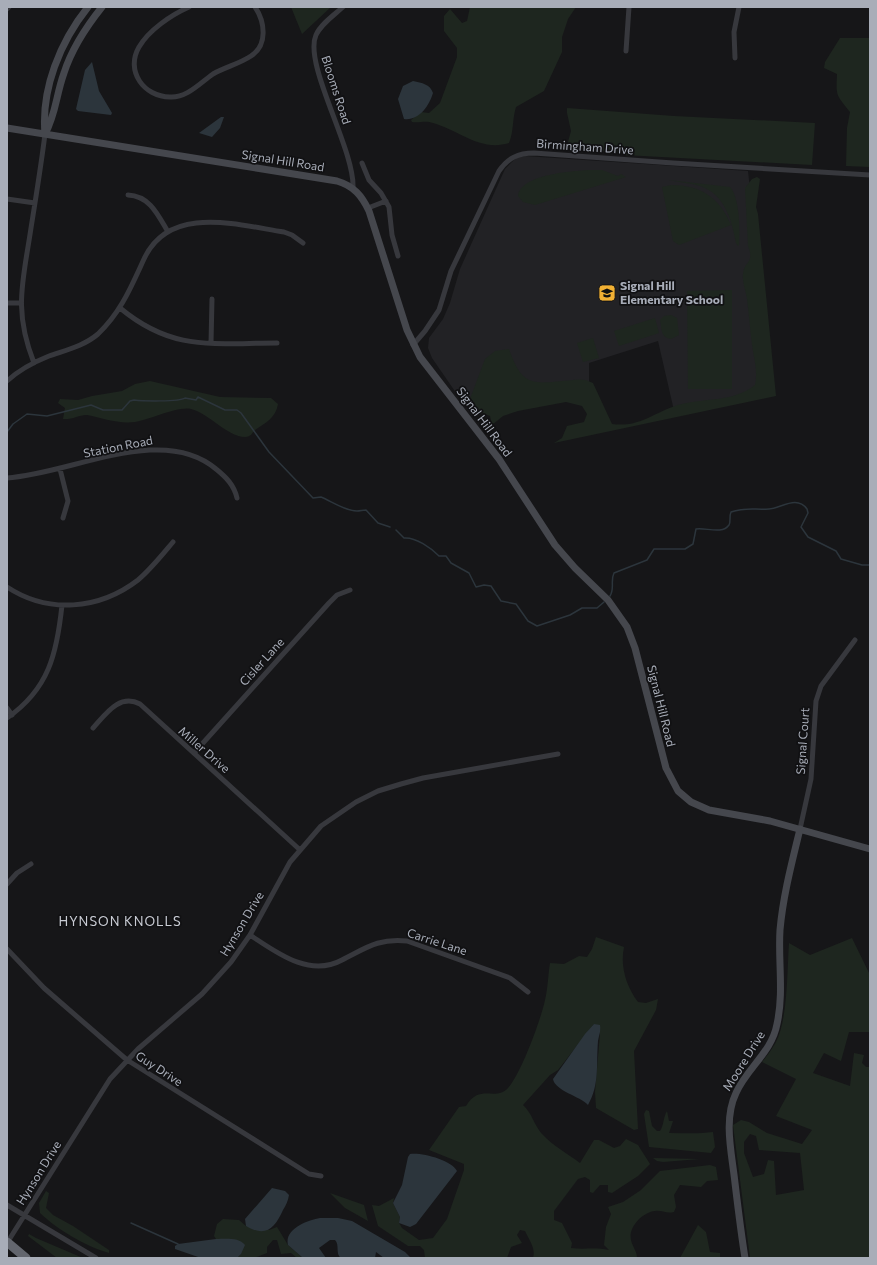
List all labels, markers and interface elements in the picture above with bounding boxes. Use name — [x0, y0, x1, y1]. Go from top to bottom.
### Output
street label: Blooms Road — [319, 54, 355, 126]
street label: Birmingham Drive — [536, 136, 634, 156]
street label: Signal Hill Road — [241, 147, 326, 173]
place label: Signal Hill Elementary School — [620, 278, 723, 306]
school or university icon: Signal Hill Elementary School — [597, 283, 617, 303]
street label: Signal Hill Road — [454, 384, 516, 459]
street label: Station Road — [82, 432, 154, 460]
street label: Cisler Lane — [236, 635, 286, 688]
street label: Signal Hill Road — [645, 663, 679, 748]
street label: Signal Court — [793, 707, 811, 775]
street label: Miller Drive — [176, 723, 233, 775]
street label: Hynson Drive — [216, 889, 266, 958]
district label: HYNSON KNOLLS — [58, 913, 182, 929]
street label: Carrie Lane — [406, 925, 469, 957]
street label: Moore Drive — [719, 1028, 767, 1093]
street label: Guy Drive — [134, 1048, 186, 1088]
street label: Hynson Drive — [13, 1138, 63, 1207]

